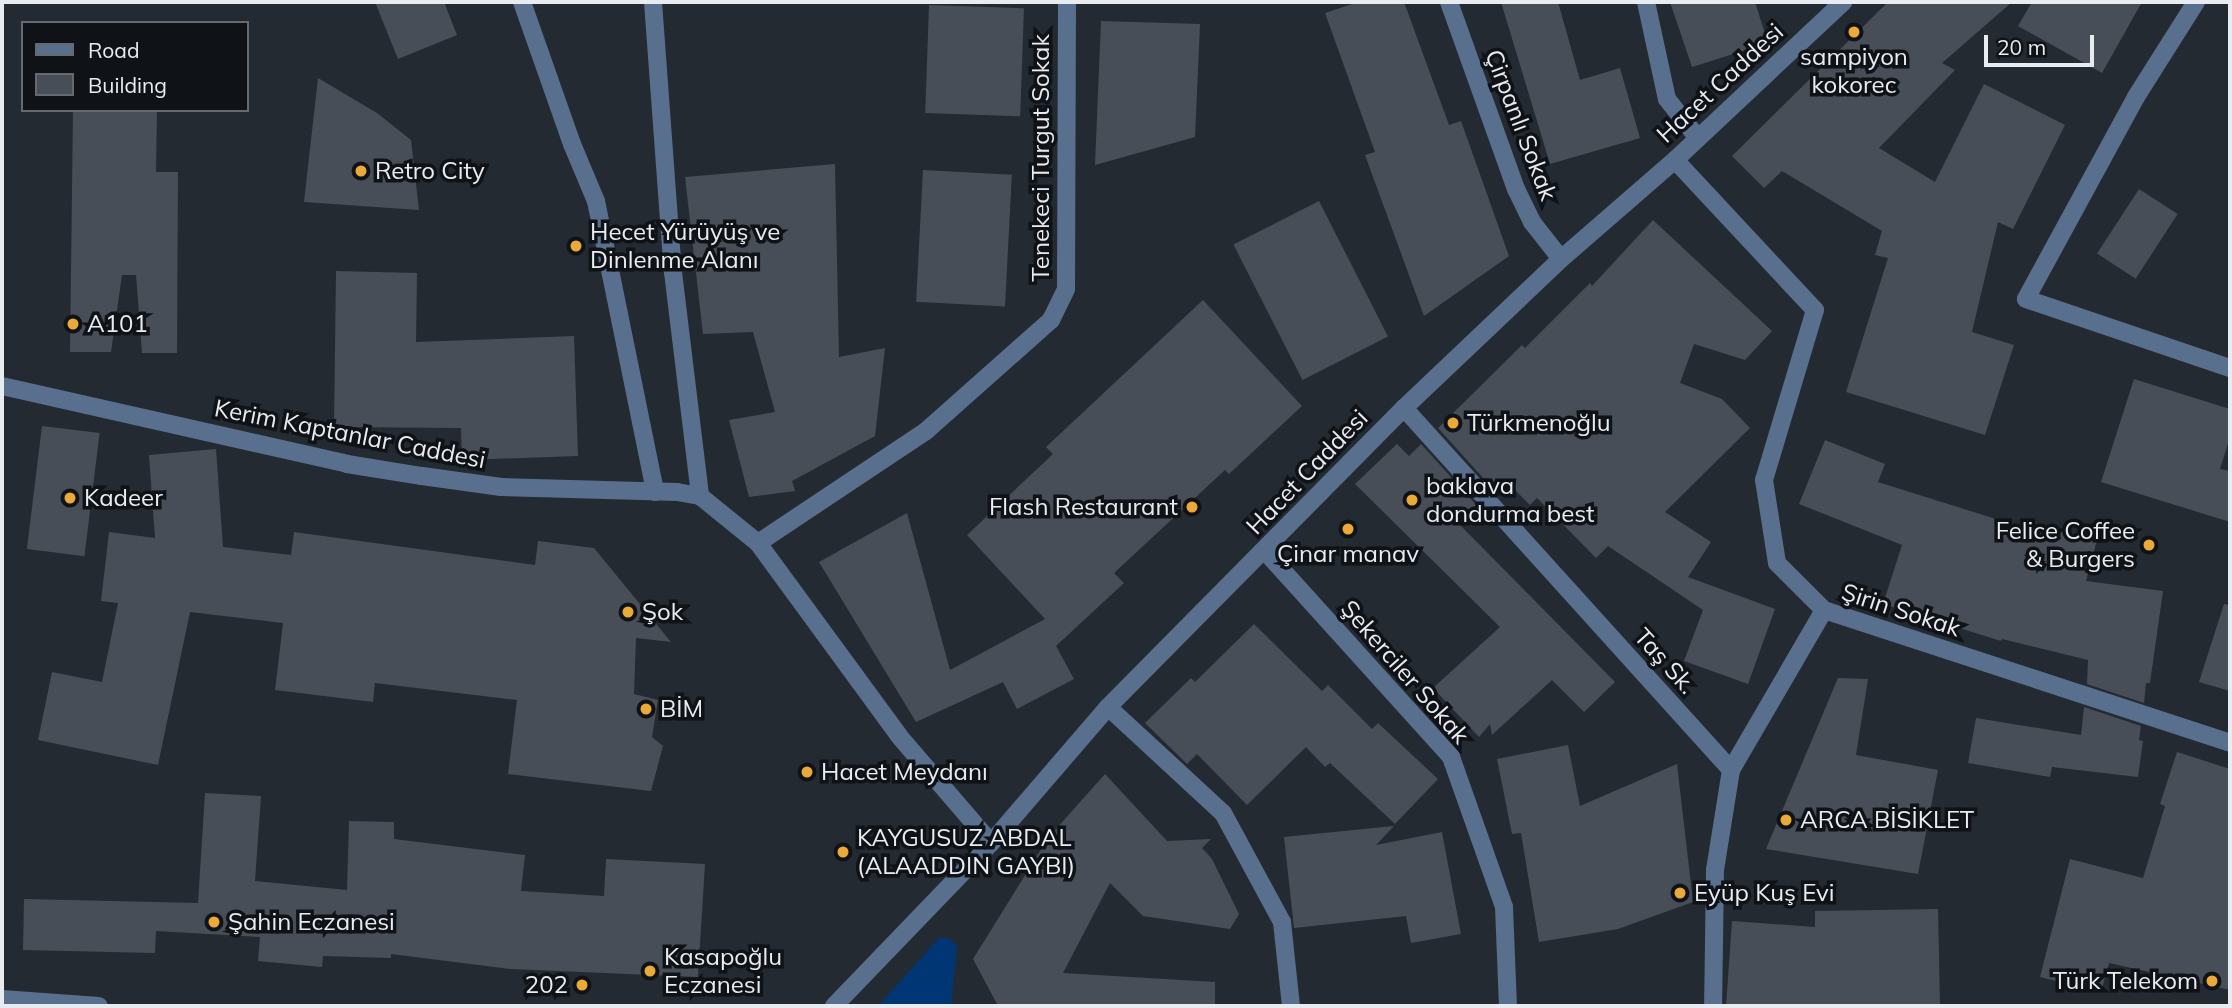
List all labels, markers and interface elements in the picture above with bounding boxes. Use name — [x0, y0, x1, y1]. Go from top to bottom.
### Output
street label: Hacet Caddesi — [1651, 17, 1789, 149]
legend — [21, 21, 248, 112]
scale bar — [1987, 21, 2097, 65]
marker: sampiyon kokorec — [1846, 24, 1862, 40]
street label: Tenekeci Turgut Sokak — [1027, 34, 1055, 282]
text: 20 m — [1997, 34, 2046, 60]
text: Road — [88, 37, 139, 63]
place label: sampiyon kokorec — [1800, 43, 1908, 99]
street label: Çirpanlı Sokak — [1479, 46, 1563, 204]
text: Building — [88, 72, 167, 98]
place label: Retro City — [375, 157, 485, 185]
marker: Retro City — [353, 163, 369, 179]
place label: Hecet Yürüyüş ve Dinlenme Alanı — [590, 218, 780, 274]
marker: Hecet Yürüyüş ve Dinlenme Alanı — [568, 238, 584, 254]
place label: A101 — [87, 310, 148, 338]
marker: A101 — [65, 316, 81, 332]
street label: Kerim Kaptanlar Caddesi — [212, 394, 488, 474]
street label: Hacet Caddesi — [1240, 404, 1374, 540]
place label: Türkmenoğlu — [1467, 409, 1611, 437]
marker: Türkmenoğlu — [1445, 415, 1461, 431]
place label: baklava dondurma best — [1426, 472, 1595, 528]
place label: Kadeer — [84, 484, 163, 512]
marker: Kadeer — [62, 490, 78, 506]
marker: baklava dondurma best — [1404, 492, 1420, 508]
place label: Flash Restaurant — [989, 493, 1178, 521]
marker: Flash Restaurant — [1184, 499, 1200, 515]
place label: Felice Coffee & Burgers — [1996, 517, 2135, 573]
marker: Çinar manav — [1340, 521, 1356, 537]
marker: Felice Coffee & Burgers — [2141, 537, 2157, 553]
place label: Çinar manav — [1277, 540, 1419, 568]
street label: Şirin Sokak — [1838, 577, 1964, 643]
street label: Şekerciler Sokak — [1335, 594, 1475, 750]
place label: Şok — [642, 598, 683, 626]
marker: Şok — [620, 604, 636, 620]
street label: Taş Sk. — [1628, 622, 1702, 700]
place label: BİM — [660, 695, 703, 723]
marker: BİM — [638, 701, 654, 717]
place label: Hacet Meydanı — [821, 758, 988, 786]
marker: Hacet Meydanı — [799, 764, 815, 780]
place label: ARCA BİSİKLET — [1800, 806, 1974, 834]
marker: ARCA BİSİKLET — [1778, 812, 1794, 828]
place label: KAYGUSUZ ABDAL (ALAADDIN GAYBI) — [857, 824, 1075, 880]
marker: KAYGUSUZ ABDAL (ALAADDIN GAYBI) — [835, 844, 851, 860]
place label: Eyüp Kuş Evi — [1694, 879, 1834, 907]
marker: Eyüp Kuş Evi — [1672, 885, 1688, 901]
place label: Şahin Eczanesi — [228, 908, 395, 936]
marker: Şahin Eczanesi — [206, 914, 222, 930]
place label: Kasapoğlu Eczanesi — [664, 943, 782, 999]
marker: Kasapoğlu Eczanesi — [642, 963, 658, 979]
place label: Türk Telekom — [2053, 967, 2198, 995]
place label: 202 — [525, 971, 568, 999]
marker: Türk Telekom — [2204, 973, 2220, 989]
marker: 202 — [574, 977, 590, 993]

